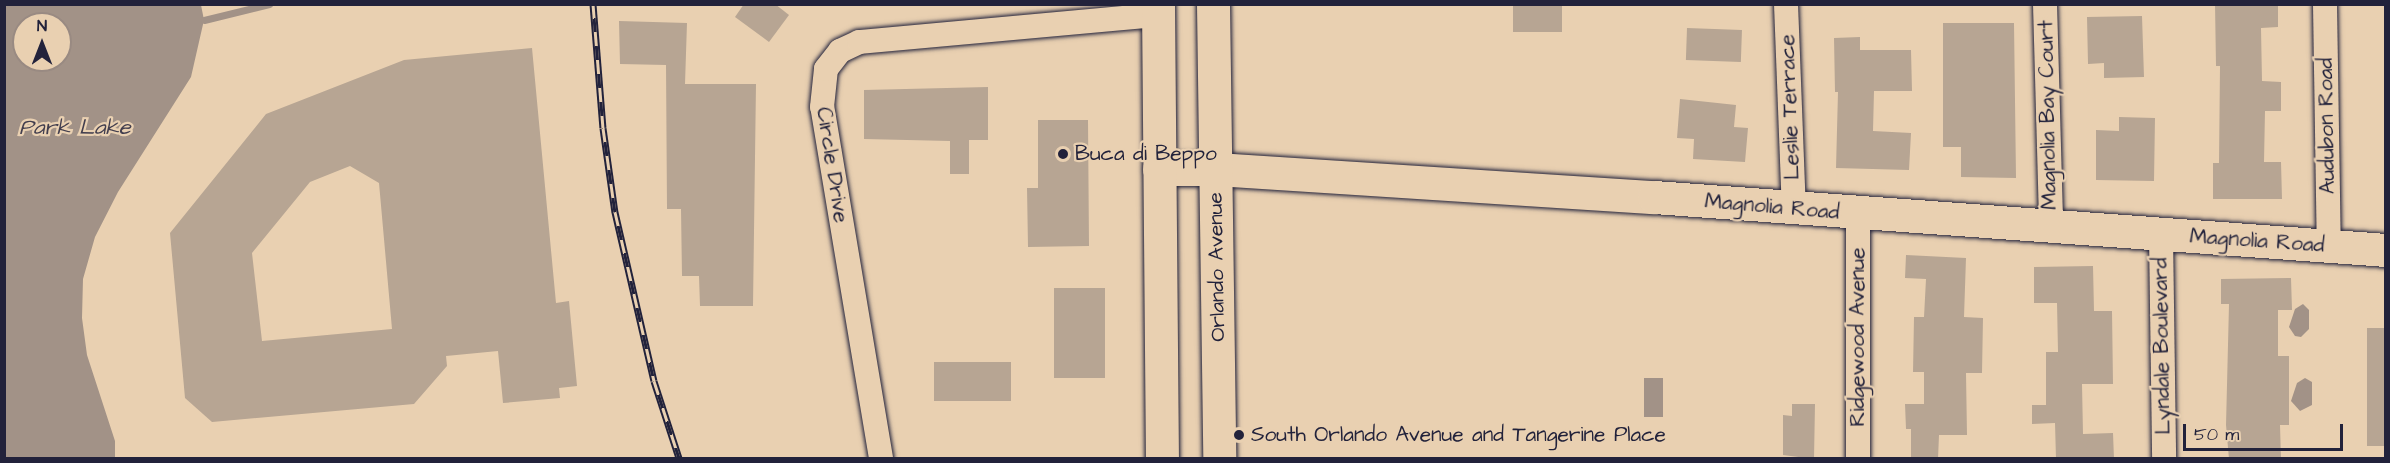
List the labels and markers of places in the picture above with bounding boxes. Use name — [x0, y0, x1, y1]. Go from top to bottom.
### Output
place label: Buca di Beppo — [1075, 141, 1217, 167]
marker: Buca di Beppo — [1056, 147, 1070, 161]
place label: South Orlando Avenue and Tangerine Place — [1251, 422, 1666, 448]
marker: South Orlando Avenue and Tangerine Place — [1232, 428, 1246, 442]

